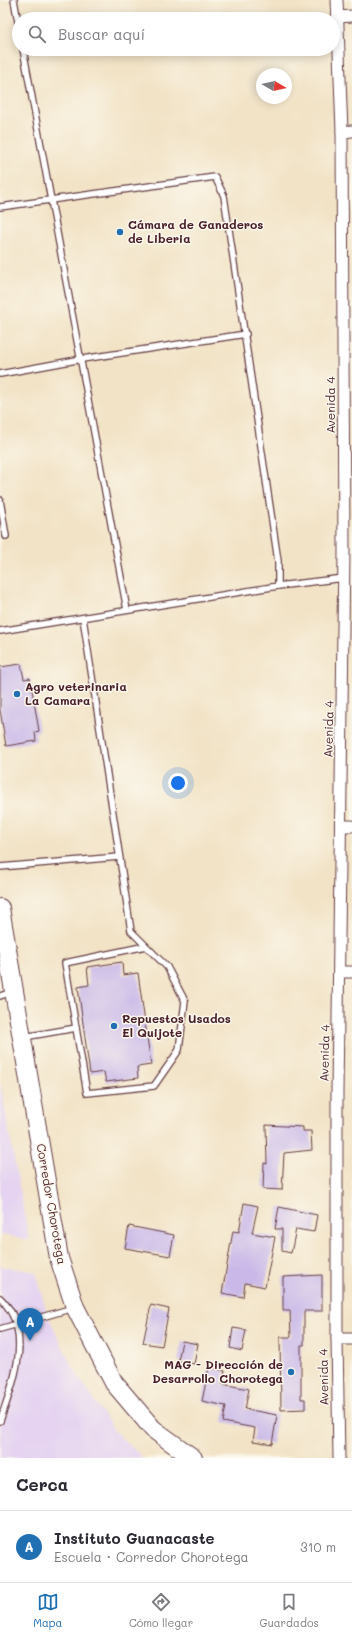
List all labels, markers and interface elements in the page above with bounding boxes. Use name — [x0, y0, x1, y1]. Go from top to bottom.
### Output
search box — [12, 12, 340, 56]
icon: search — [26, 23, 48, 45]
text: Buscar aquí — [58, 24, 145, 44]
north arrow — [256, 68, 292, 104]
place label: Cámara de Ganaderos de Liberia — [128, 216, 263, 246]
marker: Cámara de Ganaderos de Liberia — [115, 227, 125, 237]
street label: Avenida 4 — [322, 376, 338, 434]
place label: Agro veterinaria La Camara — [25, 678, 127, 708]
marker: Agro veterinaria La Camara — [12, 689, 22, 699]
street label: Avenida 4 — [320, 700, 336, 758]
your location — [168, 773, 188, 793]
place label: Repuestos Usados El Quijote — [122, 1010, 231, 1040]
marker: Repuestos Usados El Quijote — [109, 1021, 119, 1031]
street label: Avenida 4 — [316, 1024, 332, 1082]
street label: Corredor Chorotega — [33, 1142, 70, 1266]
pin: A — [17, 1308, 43, 1341]
street label: Avenida 4 — [315, 1348, 331, 1406]
place label: MAG - Dirección de Desarrollo Chorotega — [152, 1356, 283, 1386]
marker: MAG - Dirección de Desarrollo Chorotega — [286, 1367, 296, 1377]
text: Cerca — [16, 1473, 68, 1495]
text: Instituto Guanacaste — [54, 1528, 215, 1548]
text: A — [24, 1538, 34, 1555]
text: 310 m — [300, 1538, 336, 1555]
text: Escuela · Corredor Chorotega — [54, 1548, 249, 1565]
tab: Mapa — [33, 1591, 62, 1630]
tab: Cómo llegar — [129, 1591, 193, 1630]
tab: Guardados — [260, 1591, 319, 1630]

